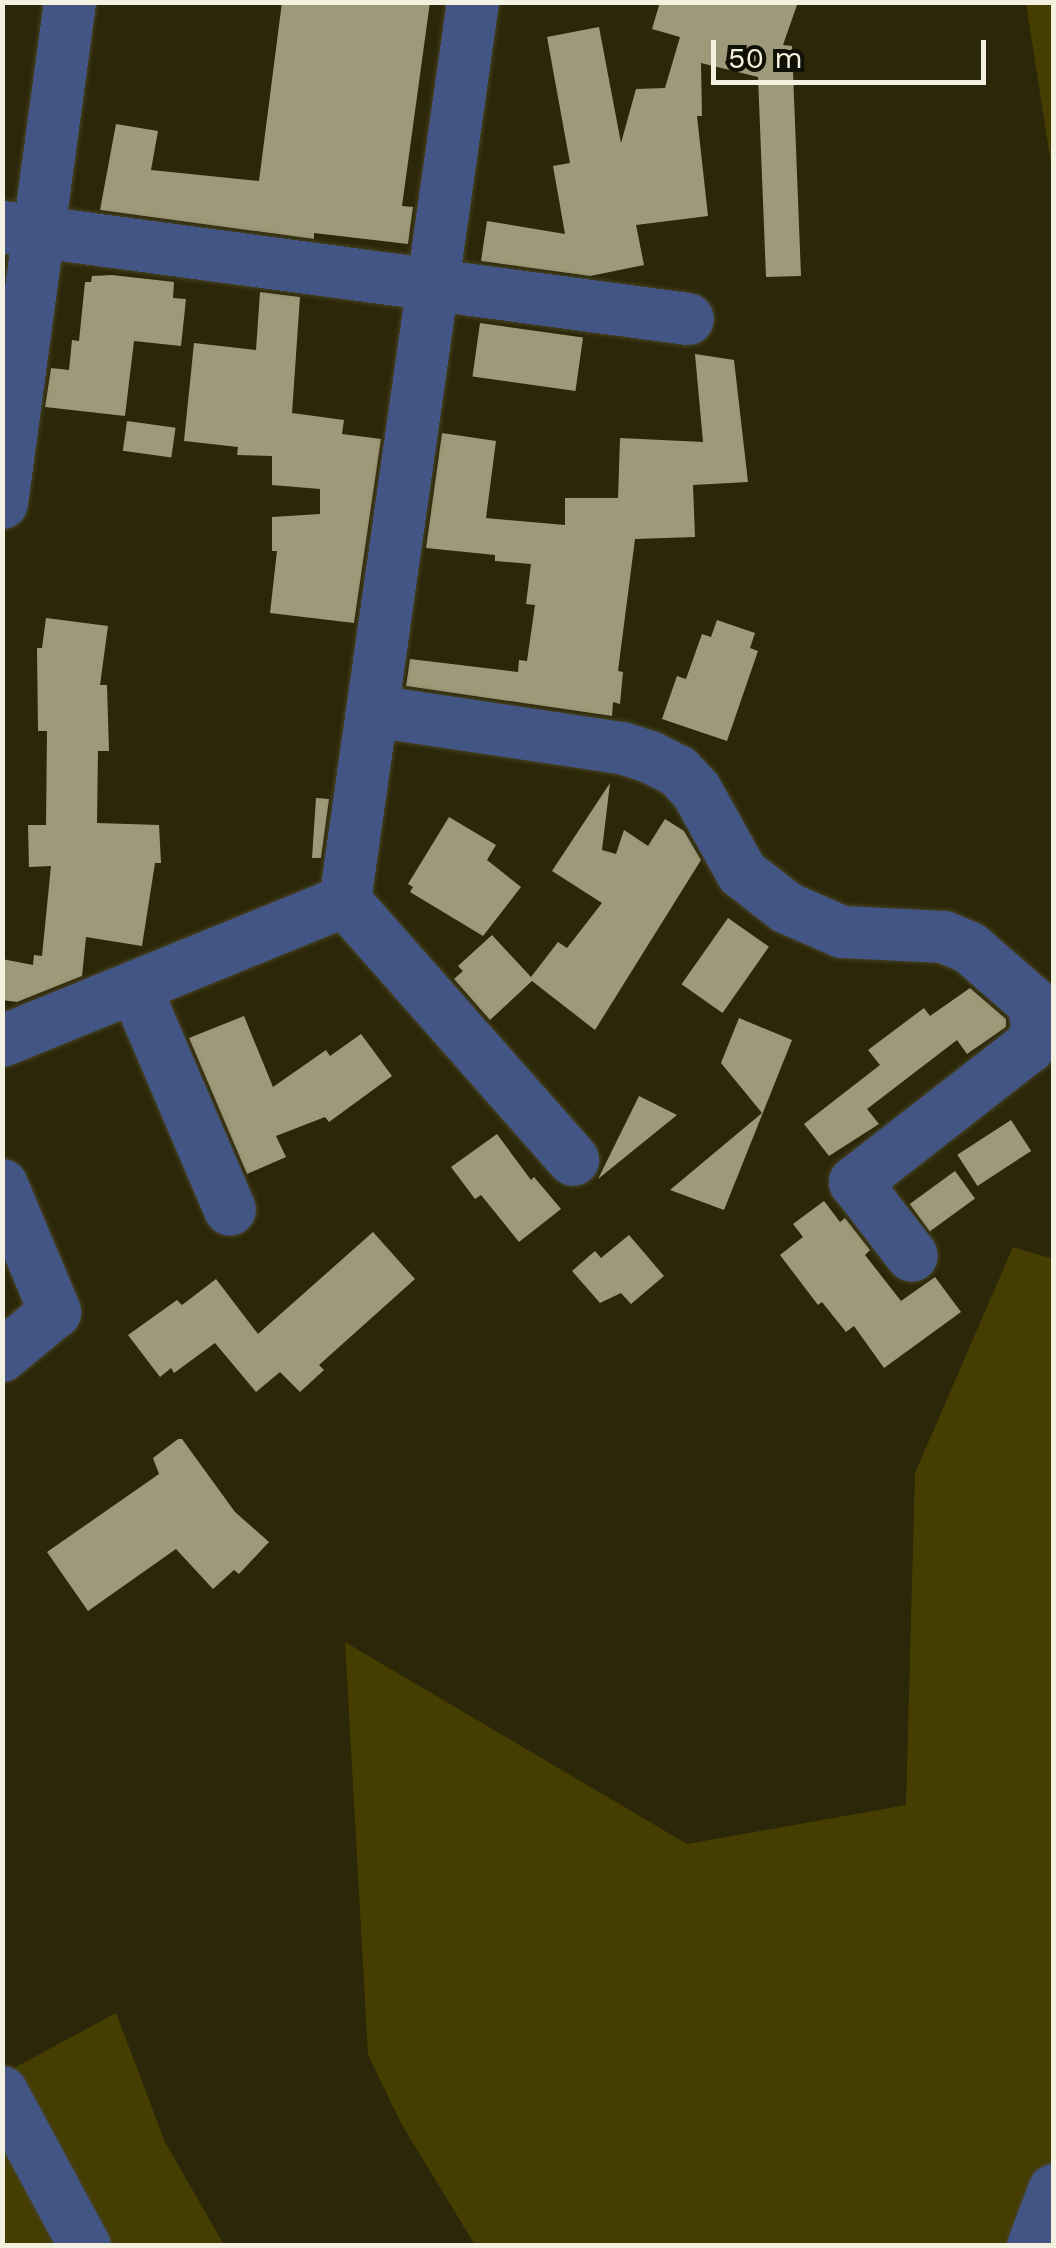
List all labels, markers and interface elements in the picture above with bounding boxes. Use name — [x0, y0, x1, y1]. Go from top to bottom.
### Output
scale bar — [716, 20, 991, 82]
text: 50 m — [728, 40, 803, 75]

